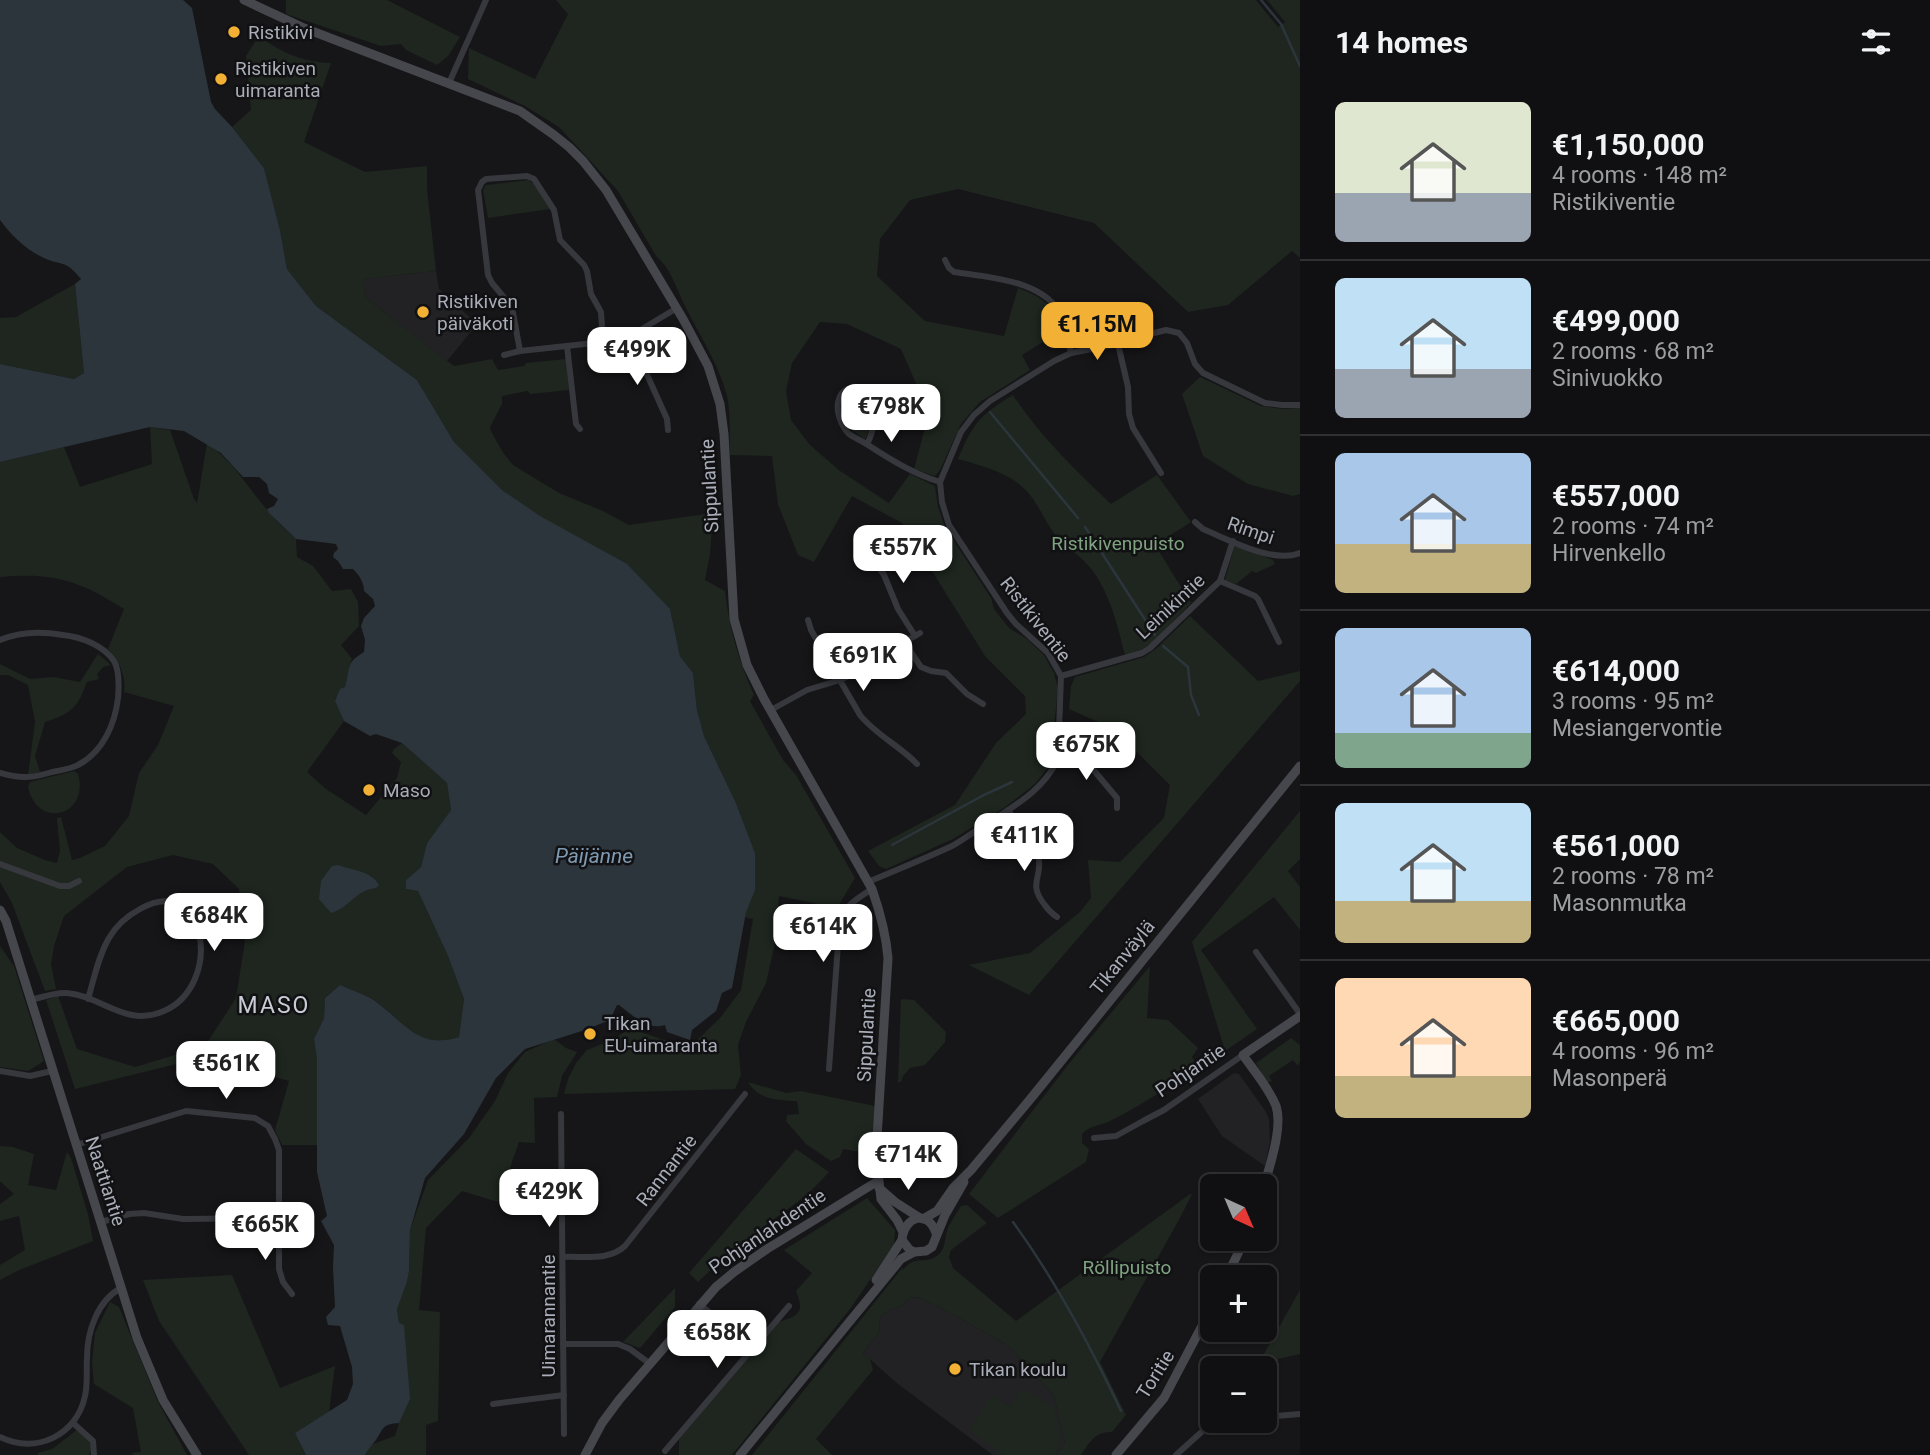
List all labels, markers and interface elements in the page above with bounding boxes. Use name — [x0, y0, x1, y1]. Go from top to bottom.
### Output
place label: Ristikivi — [248, 21, 313, 44]
icon: filters — [1857, 23, 1895, 61]
marker: Ristikivi — [226, 24, 242, 40]
text: 14 homes — [1335, 25, 1468, 60]
place label: Ristikiven uimaranta — [235, 57, 321, 102]
marker: Ristikiven uimaranta — [213, 71, 229, 87]
text: €1,150,000 — [1552, 127, 1704, 162]
icon: home — [1391, 130, 1475, 214]
text: 4 rooms · 148 m² — [1552, 162, 1727, 189]
text: Ristikiventie — [1552, 189, 1675, 216]
place label: Ristikiven päiväkoti — [437, 290, 518, 335]
pin: €1.15M — [1040, 302, 1154, 362]
text: €499,000 — [1552, 303, 1680, 338]
marker: Ristikiven päiväkoti — [415, 304, 431, 320]
icon: home — [1391, 306, 1475, 390]
text: €1.15M — [1057, 311, 1137, 338]
pin: €499K — [588, 328, 686, 387]
text: €499K — [603, 336, 671, 363]
text: 2 rooms · 68 m² — [1552, 338, 1714, 365]
text: Sinivuokko — [1552, 365, 1663, 392]
pin: €798K — [842, 384, 940, 444]
text: €798K — [857, 393, 925, 420]
street label: Sippulantie — [696, 438, 723, 534]
text: €557,000 — [1552, 478, 1680, 513]
icon: home — [1391, 481, 1475, 565]
street label: Rimpi — [1224, 512, 1277, 549]
text: 2 rooms · 74 m² — [1552, 513, 1714, 540]
pin: €557K — [854, 526, 952, 585]
park label: Ristikivenpuisto — [1051, 532, 1185, 555]
text: €557K — [869, 534, 937, 561]
text: Hirvenkello — [1552, 540, 1666, 567]
street label: Leinikintie — [1131, 569, 1210, 644]
street label: Ristikiventie — [995, 572, 1076, 666]
pin: €691K — [814, 634, 912, 693]
text: €691K — [829, 642, 897, 669]
text: €614,000 — [1552, 653, 1680, 688]
icon: home — [1391, 656, 1475, 740]
text: 3 rooms · 95 m² — [1552, 688, 1714, 715]
text: Mesiangervontie — [1552, 715, 1722, 742]
pin: €675K — [1037, 722, 1135, 782]
text: €675K — [1052, 731, 1120, 758]
place label: Maso — [383, 779, 431, 802]
marker: Maso — [361, 782, 377, 798]
pin: €411K — [975, 814, 1073, 873]
text: €411K — [990, 822, 1058, 849]
text: €561,000 — [1552, 828, 1680, 863]
icon: home — [1391, 831, 1475, 915]
water label: Päijänne — [555, 844, 633, 868]
text: 2 rooms · 78 m² — [1552, 863, 1714, 890]
text: Masonmutka — [1552, 890, 1687, 917]
pin: €684K — [165, 894, 263, 953]
text: €684K — [180, 902, 248, 929]
pin: €614K — [774, 904, 872, 964]
text: €614K — [789, 913, 857, 940]
street label: Tikanväylä — [1085, 915, 1160, 999]
street label: Sippulantie — [853, 987, 880, 1083]
district label: MASO — [238, 992, 310, 1019]
text: €665,000 — [1552, 1003, 1680, 1038]
icon: home — [1391, 1006, 1475, 1090]
place label: Tikan EU-uimaranta — [604, 1012, 718, 1057]
marker: Tikan EU-uimaranta — [582, 1026, 598, 1042]
text: 4 rooms · 96 m² — [1552, 1038, 1714, 1065]
street label: Pohjantie — [1151, 1039, 1230, 1102]
pin: €561K — [177, 1042, 275, 1101]
text: €561K — [192, 1050, 260, 1077]
text: Masonperä — [1552, 1065, 1667, 1092]
street label: Rannantie — [631, 1130, 702, 1211]
pin: €714K — [859, 1132, 957, 1192]
street label: Naattiantie — [80, 1133, 131, 1229]
text: €714K — [874, 1141, 942, 1168]
pin: €429K — [500, 1170, 598, 1229]
north arrow — [1200, 1174, 1278, 1251]
map controls — [1200, 1174, 1277, 1433]
text: €429K — [515, 1178, 583, 1205]
street label: Pohjanlahdentie — [704, 1184, 830, 1279]
pin: €665K — [216, 1202, 314, 1262]
text: €665K — [231, 1211, 299, 1238]
street label: Uimarannantie — [537, 1254, 560, 1378]
park label: Röllipuisto — [1083, 1256, 1171, 1279]
button: + — [1200, 1265, 1277, 1342]
pin: €658K — [668, 1310, 766, 1370]
text: €658K — [683, 1319, 751, 1346]
street label: Toritie — [1132, 1346, 1179, 1403]
button: − — [1200, 1356, 1277, 1433]
place label: Tikan koulu — [969, 1358, 1066, 1381]
marker: Tikan koulu — [947, 1361, 963, 1377]

